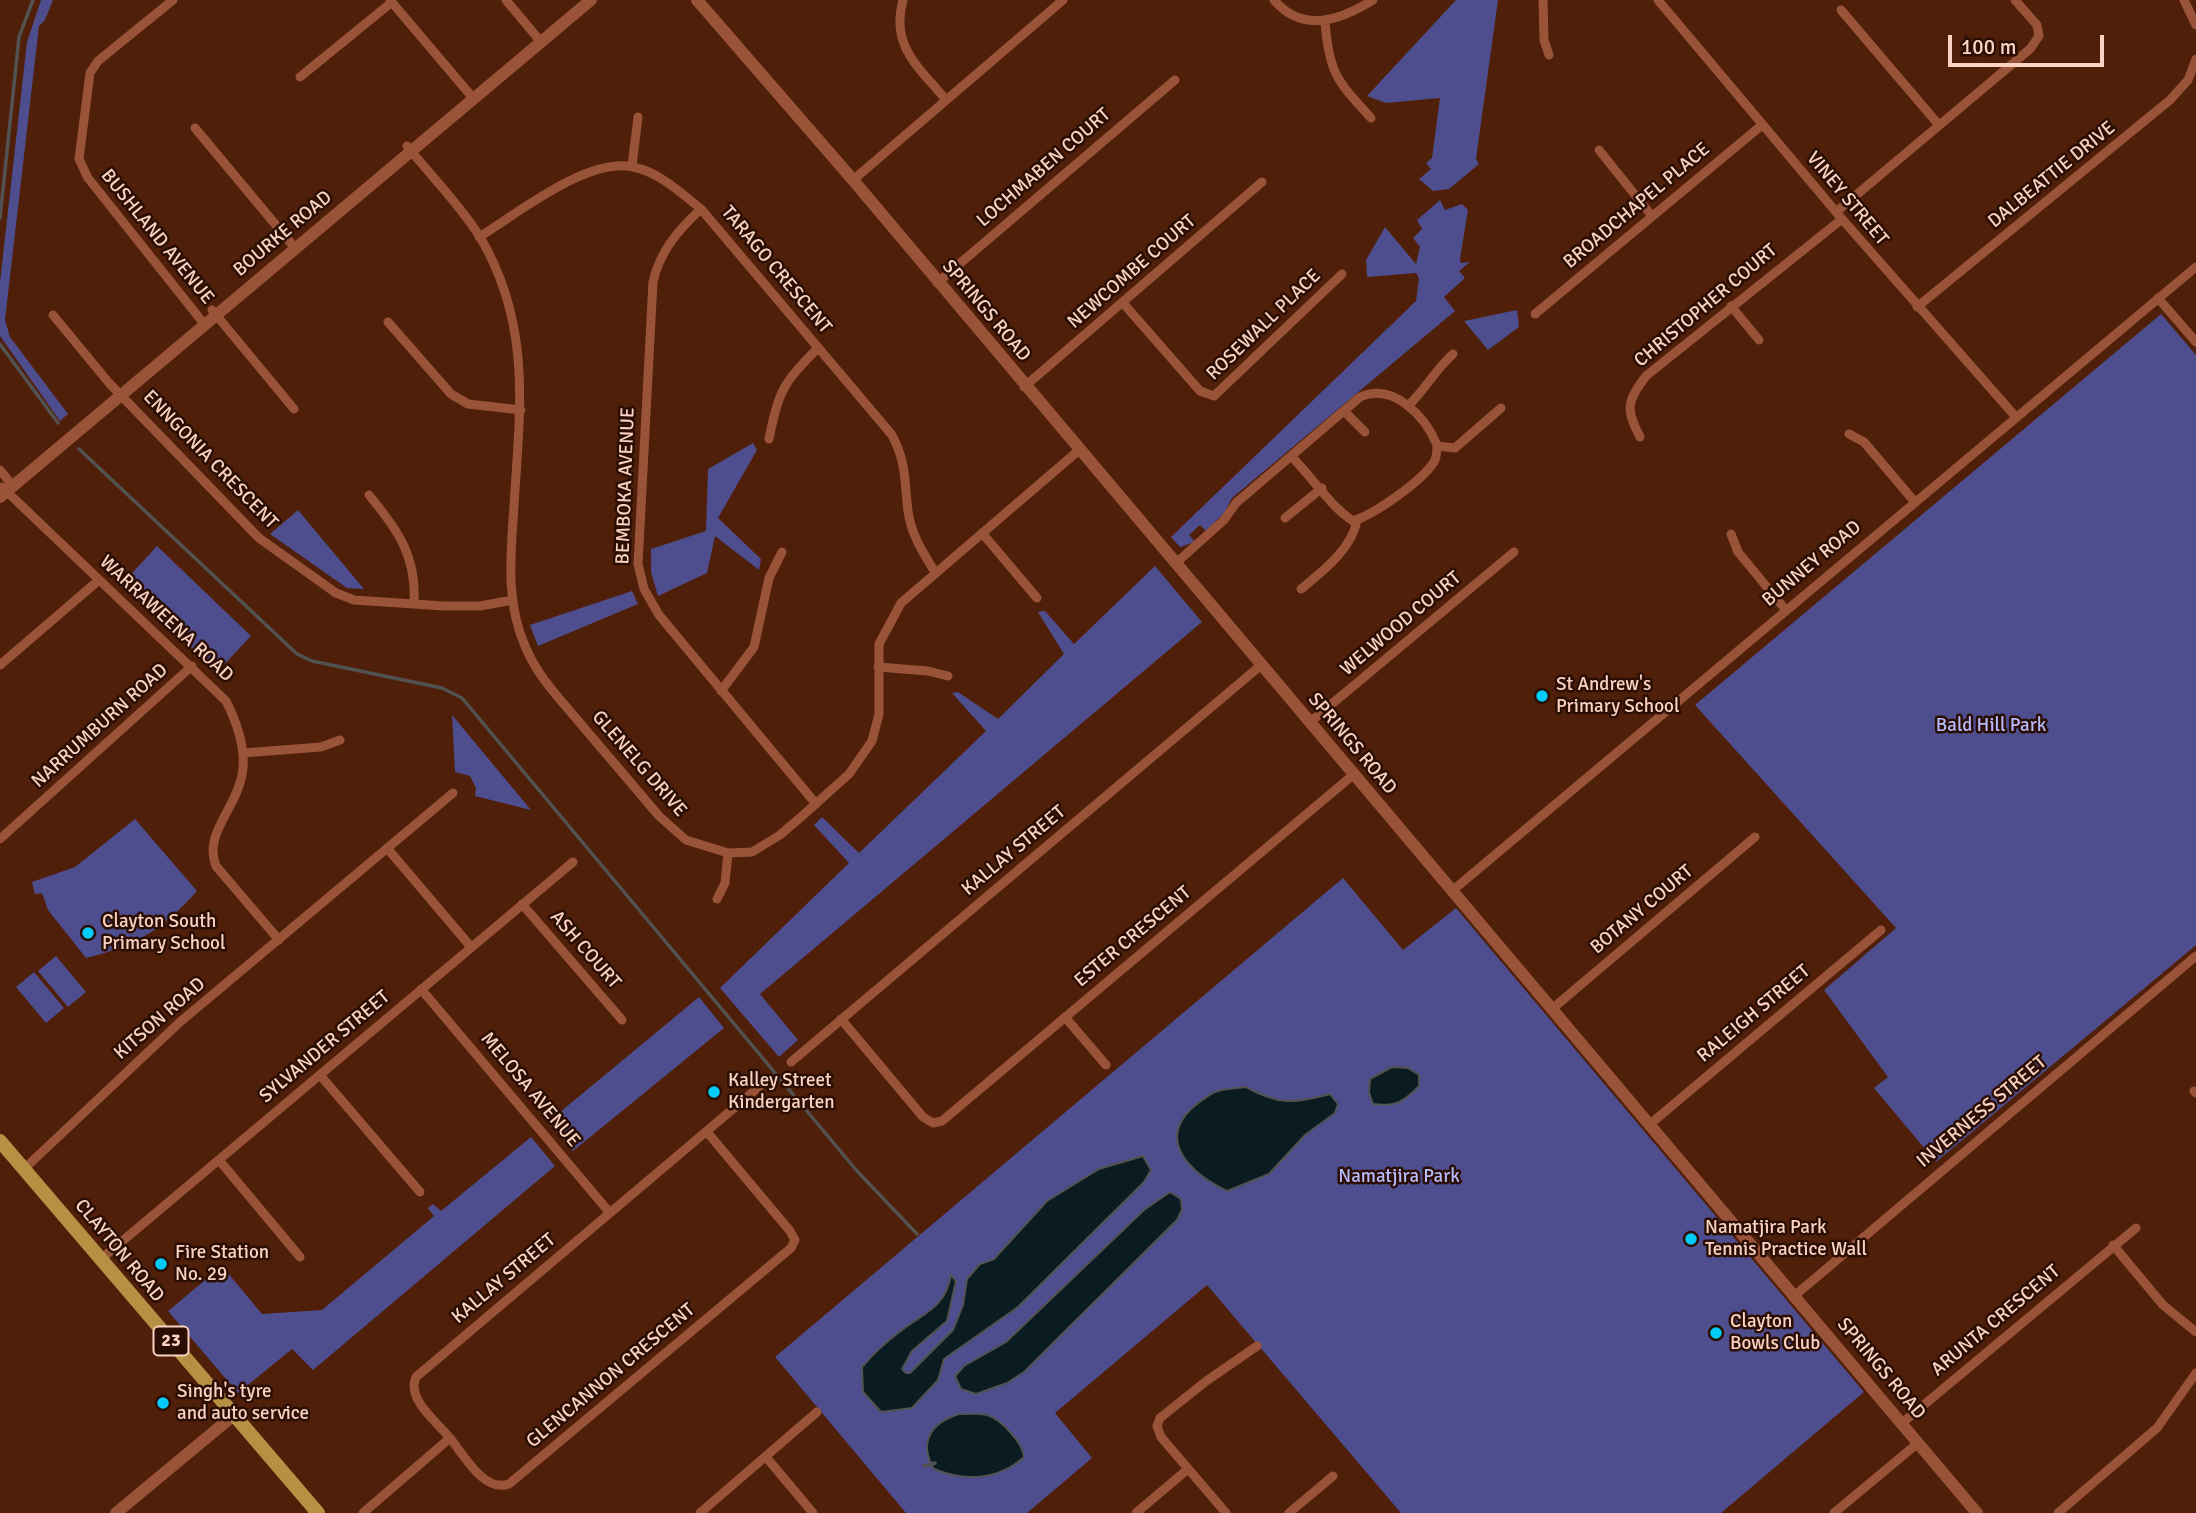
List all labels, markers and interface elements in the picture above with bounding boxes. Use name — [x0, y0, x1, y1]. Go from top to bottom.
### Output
scale bar — [1951, 21, 2107, 65]
text: 100 m — [1961, 34, 2016, 60]
street label: LOCHMABEN COURT — [973, 104, 1115, 232]
street label: DALBEATTIE DRIVE — [1984, 117, 2120, 233]
street label: BROADCHAPEL PLACE — [1559, 138, 1715, 274]
street label: VINEY STREET — [1801, 147, 1893, 251]
street label: BUSHLAND AVENUE — [96, 165, 218, 309]
street label: BOURKE ROAD — [229, 186, 337, 282]
street label: TARAGO CRESCENT — [716, 201, 836, 339]
street label: NEWCOMBE COURT — [1063, 210, 1201, 334]
street label: CHRISTOPHER COURT — [1630, 240, 1782, 372]
street label: SPRINGS ROAD — [937, 256, 1035, 366]
street label: ROSEWALL PLACE — [1202, 265, 1326, 385]
street label: ENNGONIA CRESCENT — [138, 386, 282, 534]
street label: BEMBOKA AVENUE — [612, 407, 640, 565]
street label: BUNNEY ROAD — [1758, 516, 1866, 612]
street label: WARRAWEENA ROAD — [94, 551, 238, 687]
street label: WELWOOD COURT — [1336, 567, 1466, 681]
street label: NARRUMBURN ROAD — [27, 659, 173, 793]
place label: St Andrew's Primary School — [1556, 674, 1679, 718]
marker: St Andrew's Primary School — [1534, 688, 1550, 704]
street label: SPRINGS ROAD — [1303, 689, 1401, 799]
street label: GLENELG DRIVE — [587, 706, 691, 822]
park label: Bald Hill Park — [1936, 715, 2046, 737]
street label: KALLAY STREET — [957, 801, 1071, 901]
street label: BOTANY COURT — [1586, 860, 1698, 960]
street label: ESTER CRESCENT — [1070, 882, 1196, 992]
street label: ASH COURT — [545, 906, 625, 994]
place label: Clayton South Primary School — [102, 911, 225, 955]
marker: Clayton South Primary School — [80, 925, 96, 941]
street label: RALEIGH STREET — [1693, 960, 1815, 1068]
street label: KITSON ROAD — [110, 973, 210, 1065]
street label: SYLVANDER STREET — [255, 986, 395, 1108]
street label: MELOSA AVENUE — [475, 1028, 585, 1152]
street label: INVERNESS STREET — [1913, 1051, 2051, 1173]
place label: Kalley Street Kindergarten — [728, 1070, 835, 1114]
marker: Kalley Street Kindergarten — [706, 1084, 722, 1100]
park label: Namatjira Park — [1338, 1166, 1460, 1188]
street label: CLAYTON ROAD — [69, 1195, 169, 1307]
place label: Namatjira Park Tennis Practice Wall — [1705, 1217, 1867, 1261]
street label: KALLAY STREET — [447, 1229, 561, 1329]
marker: Namatjira Park Tennis Practice Wall — [1683, 1231, 1699, 1247]
place label: Fire Station No. 29 — [175, 1242, 269, 1286]
marker: Fire Station No. 29 — [153, 1256, 169, 1272]
street label: ARUNTA CRESCENT — [1927, 1261, 2065, 1381]
street label: GLENCANNON CRESCENT — [522, 1299, 700, 1453]
place label: Clayton Bowls Club — [1730, 1311, 1820, 1355]
street label: SPRINGS ROAD — [1832, 1314, 1930, 1424]
marker: Clayton Bowls Club — [1708, 1325, 1724, 1341]
road number: 23 — [154, 1326, 188, 1356]
place label: Singh's tyre and auto service — [177, 1381, 309, 1425]
marker: Singh's tyre and auto service — [155, 1395, 171, 1411]

